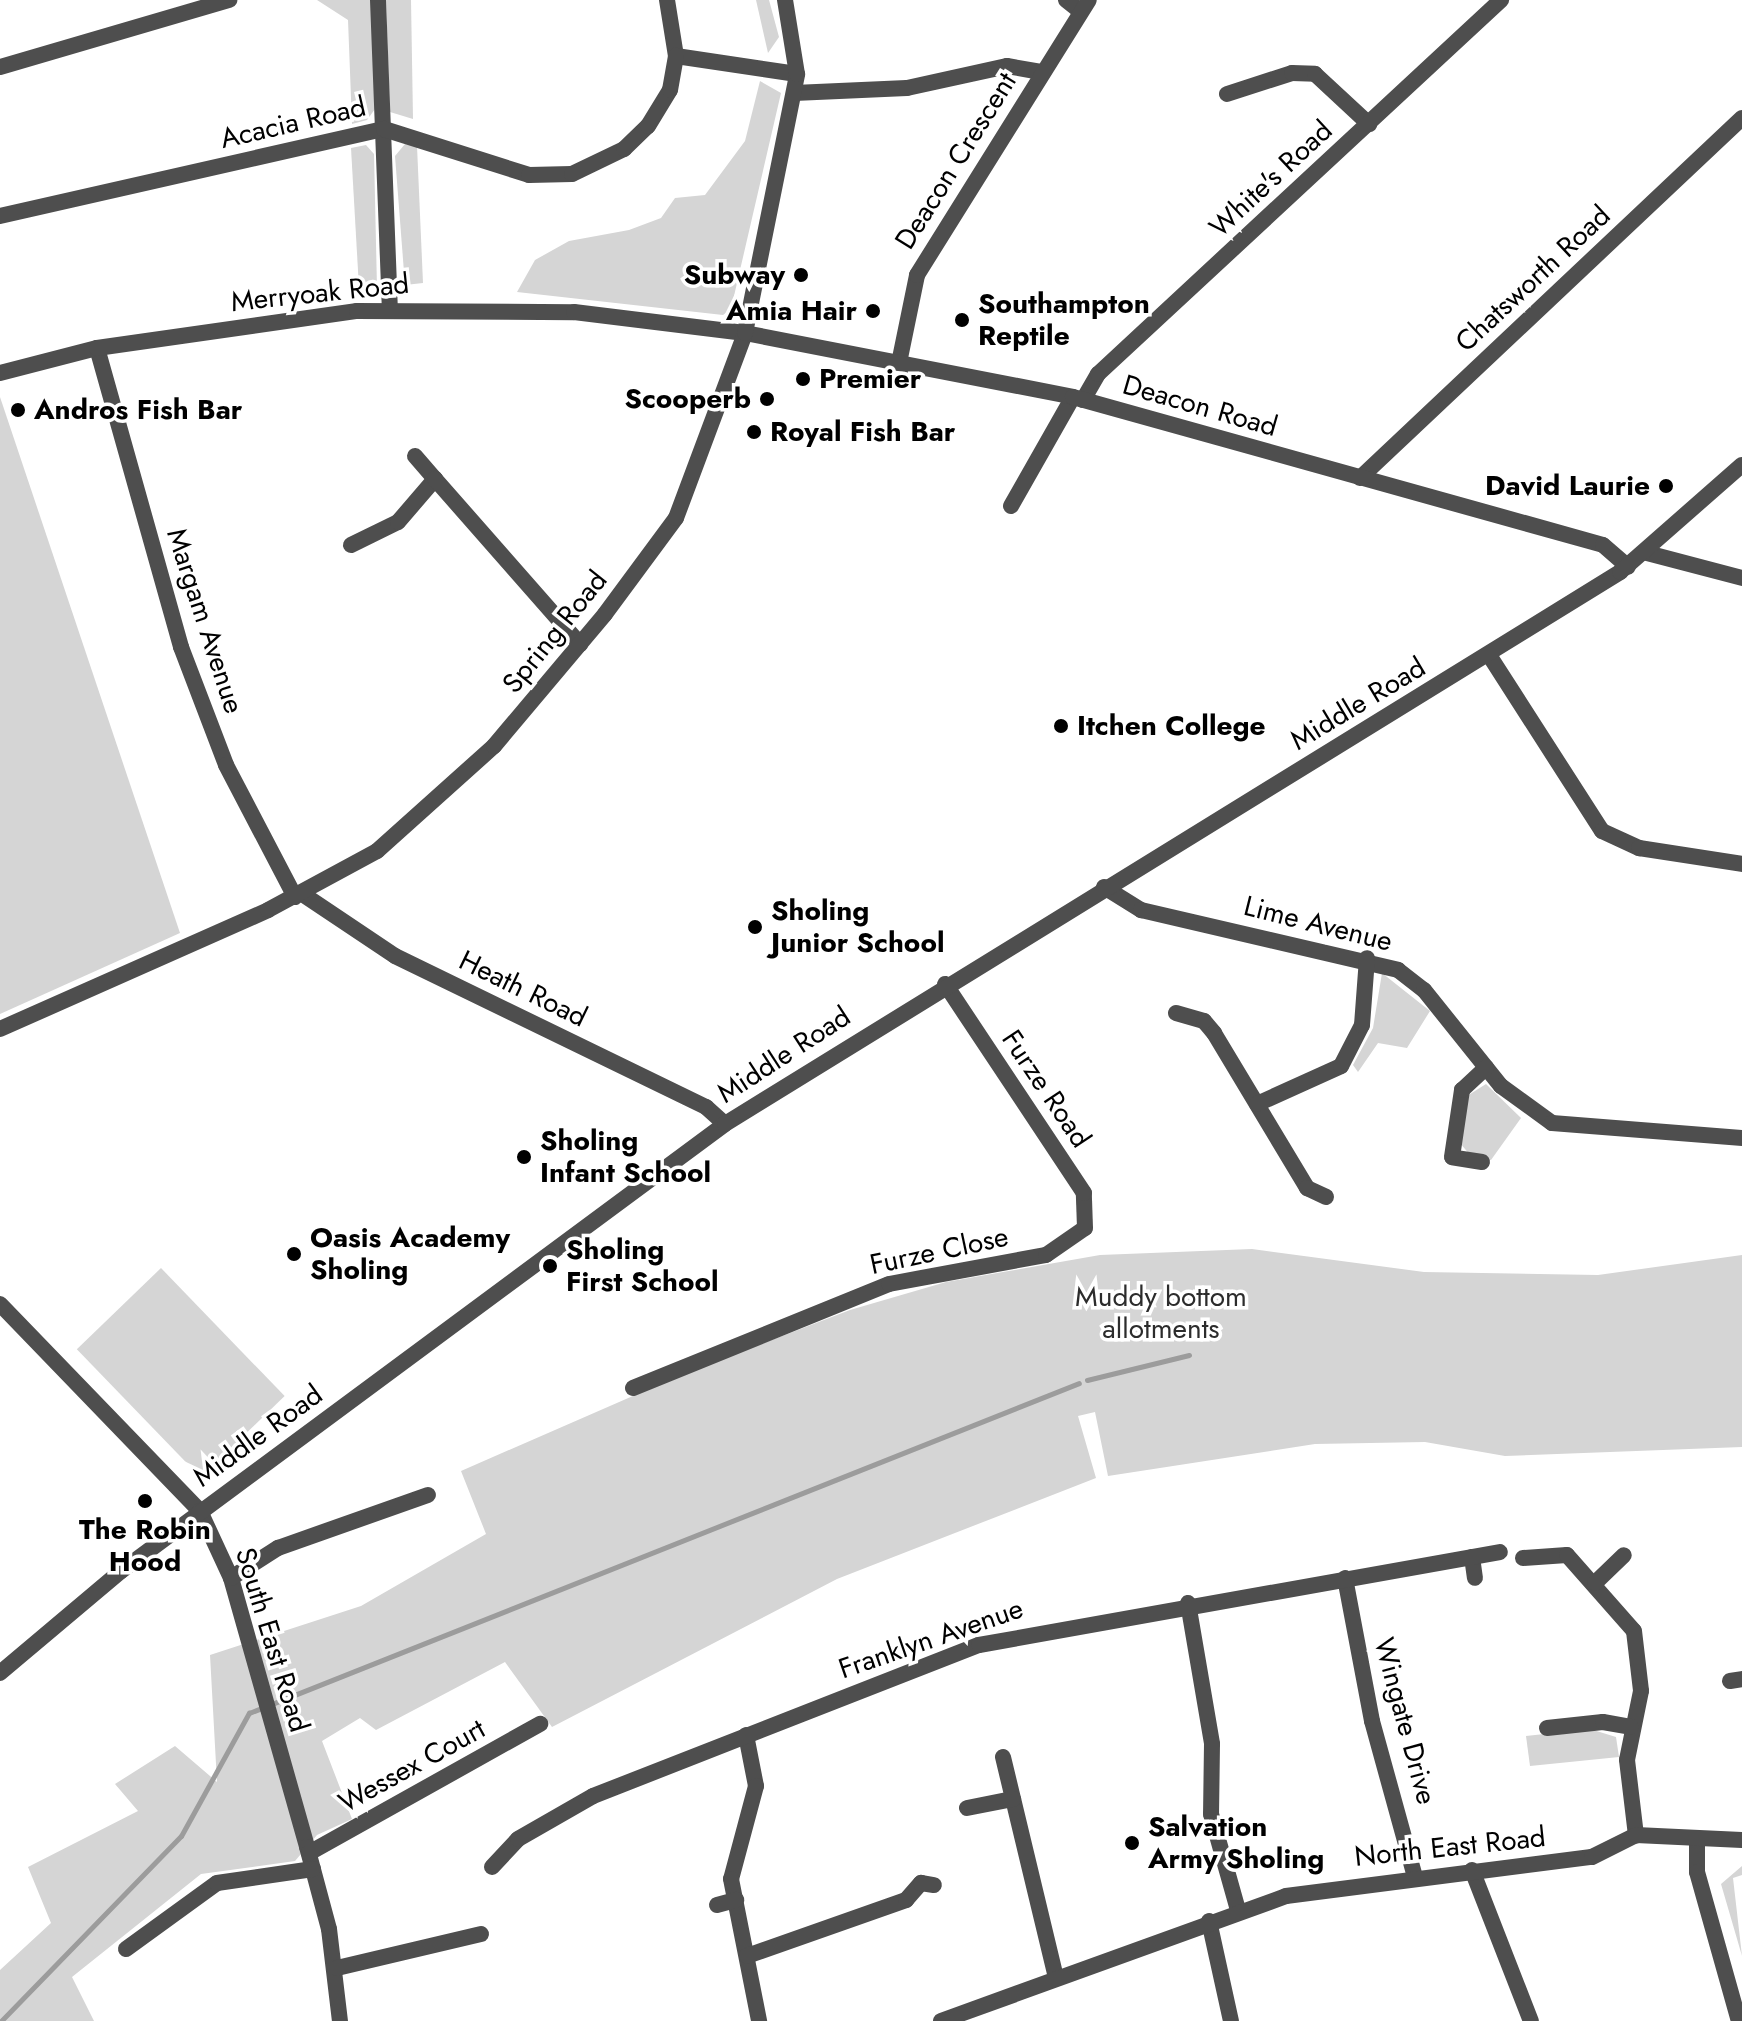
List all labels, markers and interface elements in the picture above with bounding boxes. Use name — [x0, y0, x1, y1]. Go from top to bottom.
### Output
street label: Deacon Crescent — [888, 66, 1024, 256]
street label: Acacia Road — [217, 90, 369, 156]
street label: White's Road — [1203, 114, 1339, 244]
street label: Chatsworth Road — [1449, 199, 1617, 359]
place label: Subway — [684, 258, 785, 292]
marker: Subway — [792, 266, 810, 284]
street label: Merryoak Road — [229, 267, 411, 319]
place label: Southampton Reptile — [978, 287, 1150, 353]
place label: Amia Hair — [726, 294, 857, 328]
marker: Amia Hair — [864, 302, 882, 320]
marker: Southampton Reptile — [953, 311, 971, 329]
place label: Premier — [819, 362, 921, 396]
street label: Deacon Road — [1119, 368, 1281, 444]
marker: Premier — [794, 370, 812, 388]
place label: Scooperb — [625, 382, 751, 416]
marker: Scooperb — [758, 390, 776, 408]
place label: Andros Fish Bar — [34, 393, 242, 427]
marker: Andros Fish Bar — [9, 401, 27, 419]
place label: Royal Fish Bar — [770, 415, 955, 449]
marker: Royal Fish Bar — [745, 423, 763, 441]
place label: David Laurie — [1485, 469, 1650, 503]
marker: David Laurie — [1657, 477, 1675, 495]
street label: Margam Avenue — [159, 524, 251, 718]
street label: Spring Road — [495, 564, 615, 700]
street label: Middle Road — [1284, 651, 1432, 757]
place label: Itchen College — [1077, 709, 1266, 743]
marker: Itchen College — [1052, 717, 1070, 735]
street label: Lime Avenue — [1240, 889, 1396, 959]
place label: Sholing Junior School — [771, 894, 944, 960]
marker: Sholing Junior School — [746, 918, 764, 936]
street label: Heath Road — [454, 944, 592, 1034]
street label: Middle Road — [711, 1000, 857, 1110]
street label: Furze Road — [995, 1024, 1097, 1154]
place label: Sholing Infant School — [540, 1124, 711, 1190]
marker: Sholing Infant School — [515, 1148, 533, 1166]
street label: Furze Close — [867, 1220, 1011, 1282]
place label: Oasis Academy Sholing — [310, 1221, 510, 1287]
place label: Sholing First School — [566, 1233, 719, 1299]
marker: Oasis Academy Sholing — [285, 1245, 303, 1263]
marker: Sholing First School — [541, 1257, 559, 1275]
park label: Muddy bottom allotments — [1075, 1280, 1247, 1346]
street label: Middle Road — [187, 1378, 329, 1494]
marker: The Robin Hood — [136, 1492, 154, 1510]
place label: The Robin Hood — [79, 1513, 211, 1579]
street label: South East Road — [228, 1544, 316, 1736]
street label: Franklyn Avenue — [834, 1592, 1028, 1686]
street label: Wingate Drive — [1367, 1634, 1443, 1808]
street label: Wessex Court — [333, 1712, 491, 1820]
place label: Salvation Army Sholing — [1148, 1810, 1324, 1876]
street label: North East Road — [1353, 1820, 1547, 1874]
marker: Salvation Army Sholing — [1123, 1834, 1141, 1852]

